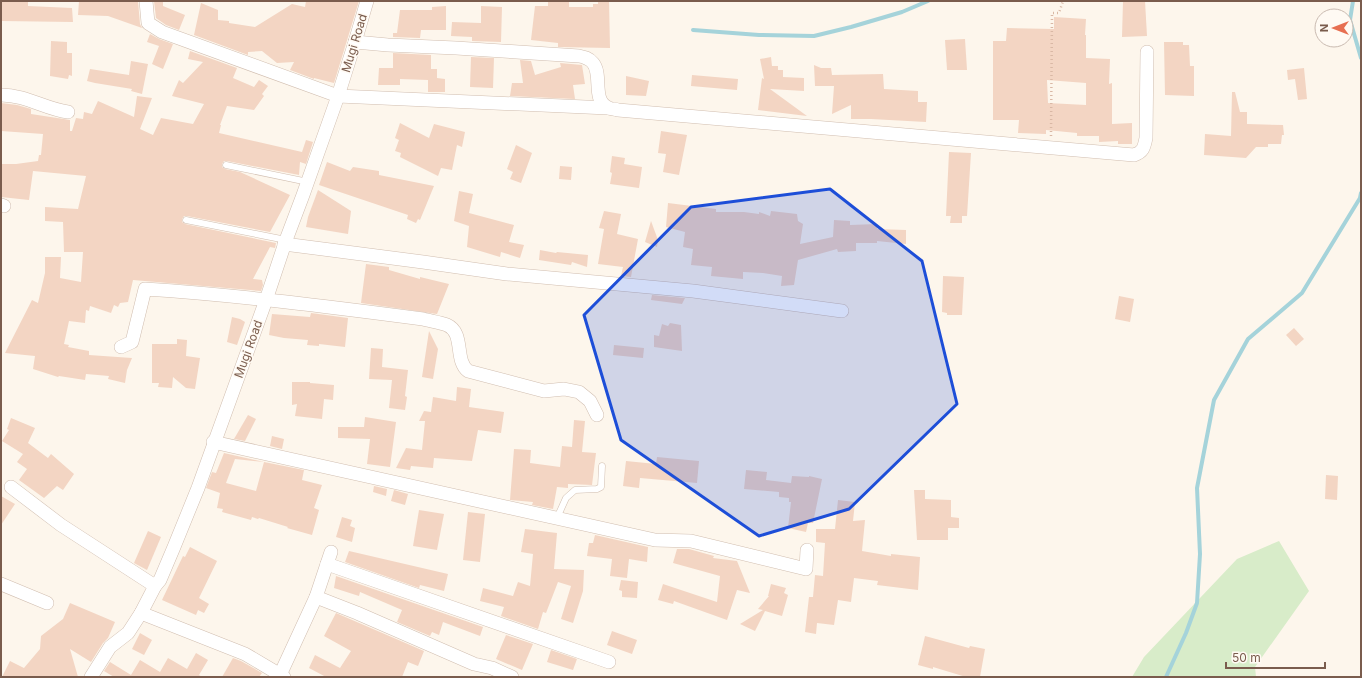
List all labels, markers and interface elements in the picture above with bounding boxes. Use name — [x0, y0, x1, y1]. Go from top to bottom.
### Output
north arrow — [1314, 8, 1354, 48]
street label: Mugi Road — [338, 12, 370, 74]
text: N — [1317, 24, 1331, 32]
street label: Mugi Road — [231, 318, 265, 380]
scale bar — [1226, 644, 1325, 670]
text: 50 m — [1232, 650, 1261, 665]

